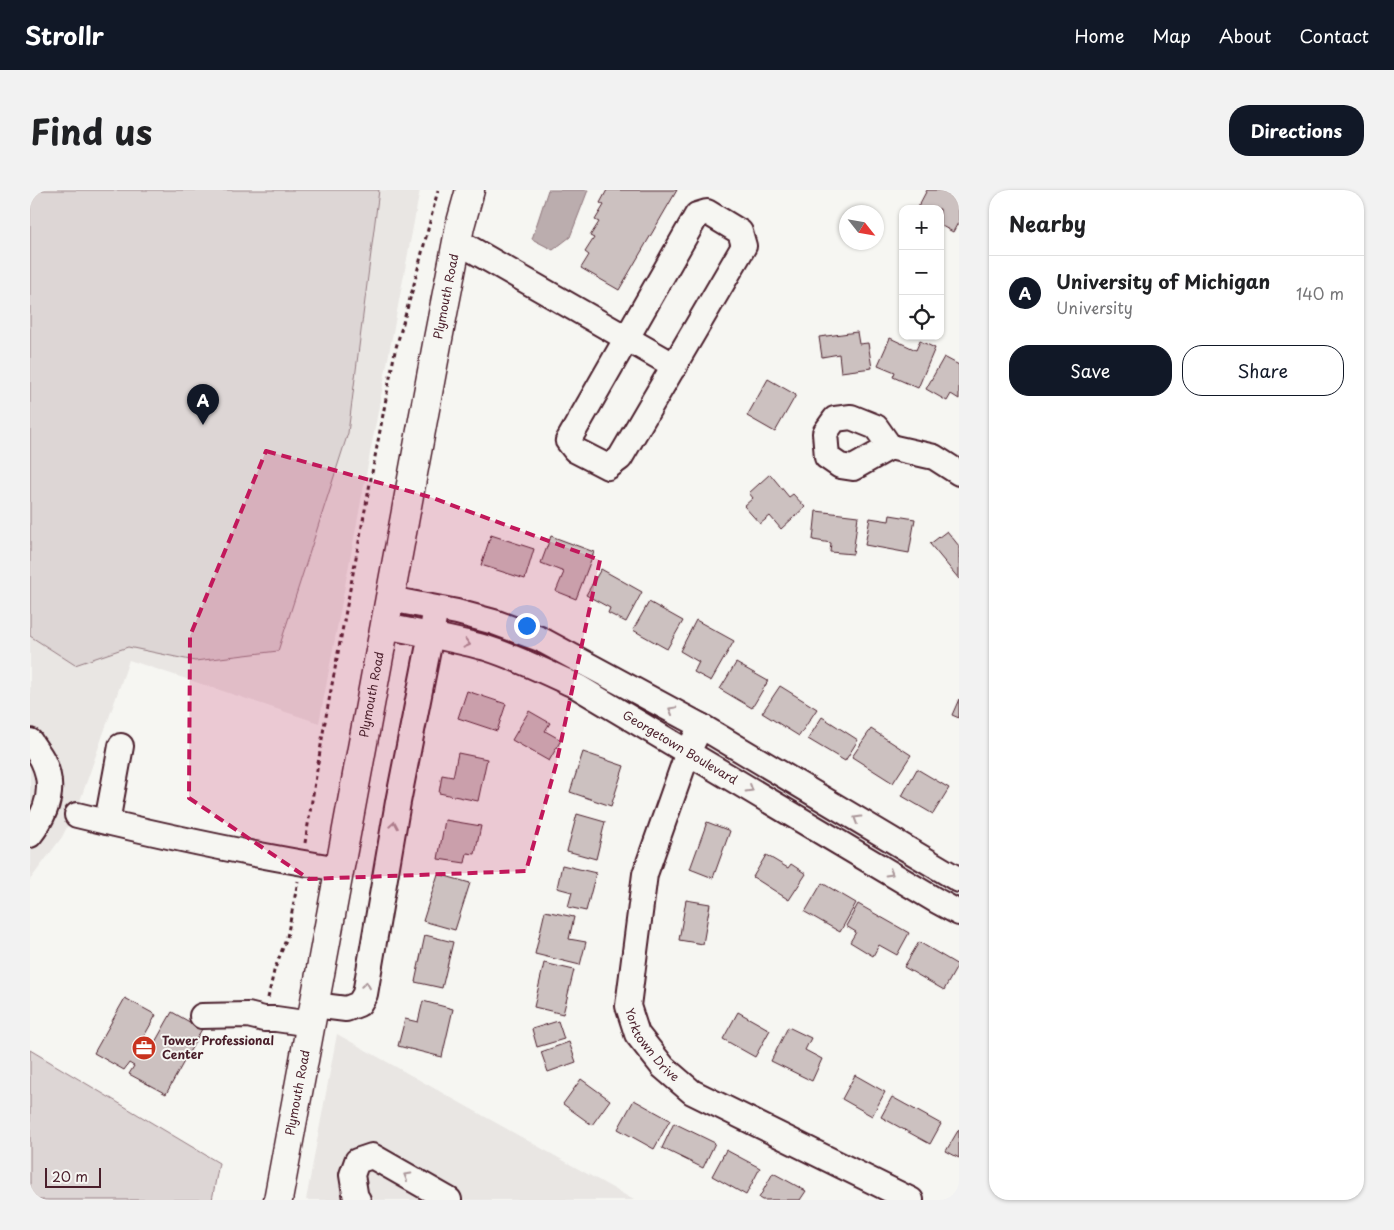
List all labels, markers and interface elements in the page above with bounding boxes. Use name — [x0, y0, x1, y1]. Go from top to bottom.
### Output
text: Strollr — [25, 17, 104, 53]
text: Home — [1074, 22, 1124, 49]
text: Map — [1152, 22, 1191, 49]
text: About — [1219, 22, 1271, 49]
text: Contact — [1299, 22, 1369, 49]
text: Find us — [30, 104, 152, 157]
button: Directions — [1229, 105, 1364, 156]
north arrow — [839, 205, 884, 250]
map controls — [899, 205, 944, 340]
button: + — [899, 205, 944, 250]
text: Nearby — [1009, 207, 1086, 239]
button: − — [899, 250, 944, 295]
street label: Plymouth Road — [428, 252, 462, 341]
text: University of Michigan — [1056, 267, 1270, 295]
text: A — [1019, 281, 1031, 305]
text: 140 m — [1296, 281, 1344, 305]
button: locate — [899, 295, 944, 340]
text: University — [1056, 295, 1133, 319]
button: Save — [1009, 345, 1172, 396]
button: Share — [1182, 345, 1344, 396]
pin: A — [187, 384, 219, 425]
your location — [514, 613, 540, 639]
one-way arrow — [462, 638, 471, 649]
street label: Plymouth Road — [354, 650, 388, 739]
street label: Georgetown Boulevard — [619, 706, 742, 789]
one-way arrow — [668, 706, 677, 716]
one-way arrow — [745, 783, 754, 793]
one-way arrow — [853, 816, 862, 826]
one-way arrow — [389, 820, 399, 829]
one-way arrow — [884, 866, 893, 876]
one-way arrow — [361, 981, 371, 989]
street label: Yorktown Drive — [621, 1006, 684, 1085]
place label: Tower Professional Center — [162, 1031, 274, 1063]
office icon: Tower Professional Center — [131, 1035, 157, 1061]
street label: Plymouth Road — [280, 1048, 314, 1137]
scale bar — [45, 1165, 101, 1188]
text: 20 m — [52, 1166, 88, 1187]
one-way arrow — [403, 1172, 412, 1182]

